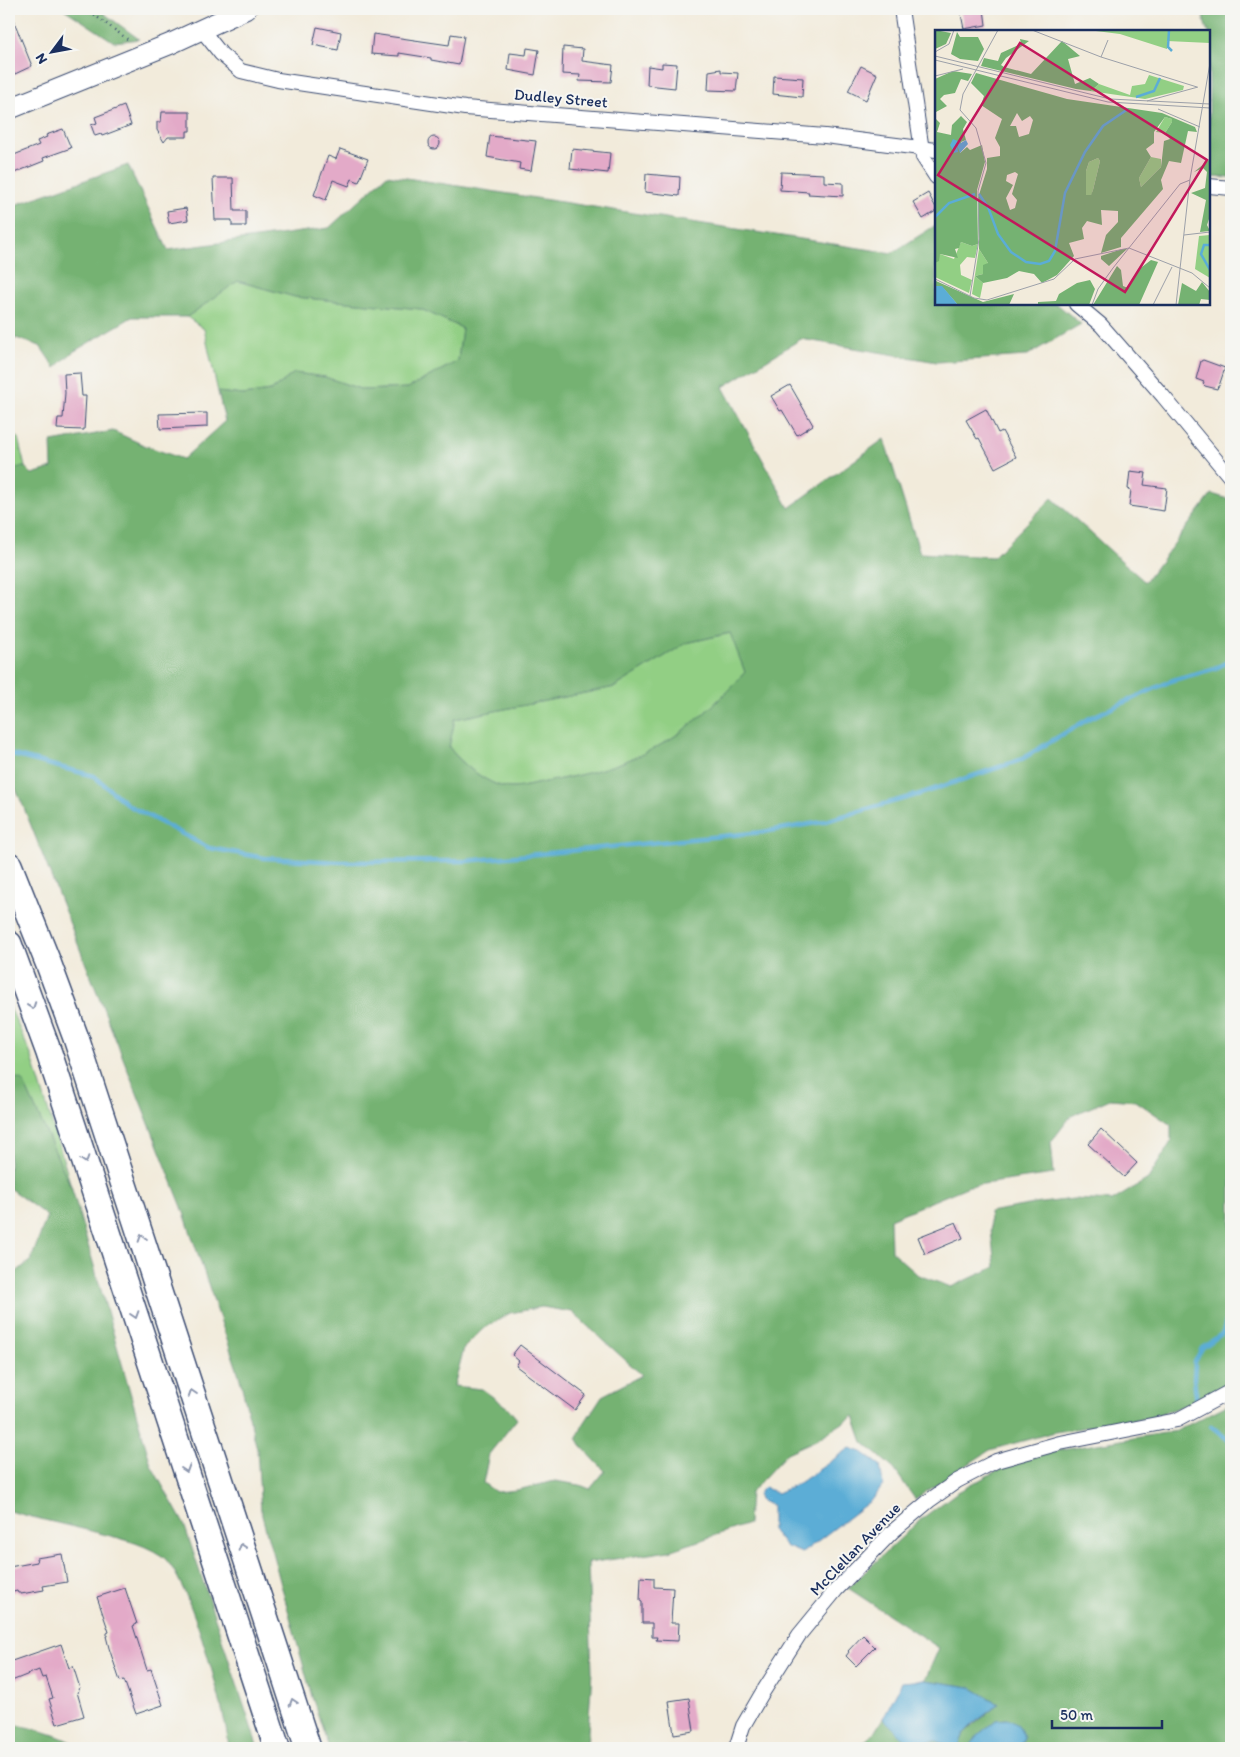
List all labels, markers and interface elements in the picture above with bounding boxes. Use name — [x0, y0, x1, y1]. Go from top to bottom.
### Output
north arrow — [28, 28, 78, 78]
inset map — [935, 30, 1210, 305]
text: N — [32, 50, 51, 67]
street label: Dudley Street — [513, 84, 609, 112]
one-way arrow — [26, 1002, 36, 1010]
one-way arrow — [79, 1156, 89, 1164]
one-way arrow — [137, 1235, 147, 1243]
one-way arrow — [129, 1310, 139, 1318]
one-way arrow — [188, 1389, 198, 1398]
one-way arrow — [180, 1464, 190, 1473]
street label: McClellan Avenue — [806, 1498, 904, 1600]
one-way arrow — [238, 1544, 248, 1552]
scale bar — [1052, 1697, 1162, 1729]
one-way arrow — [289, 1698, 299, 1707]
text: 50 m — [1060, 1706, 1093, 1724]

